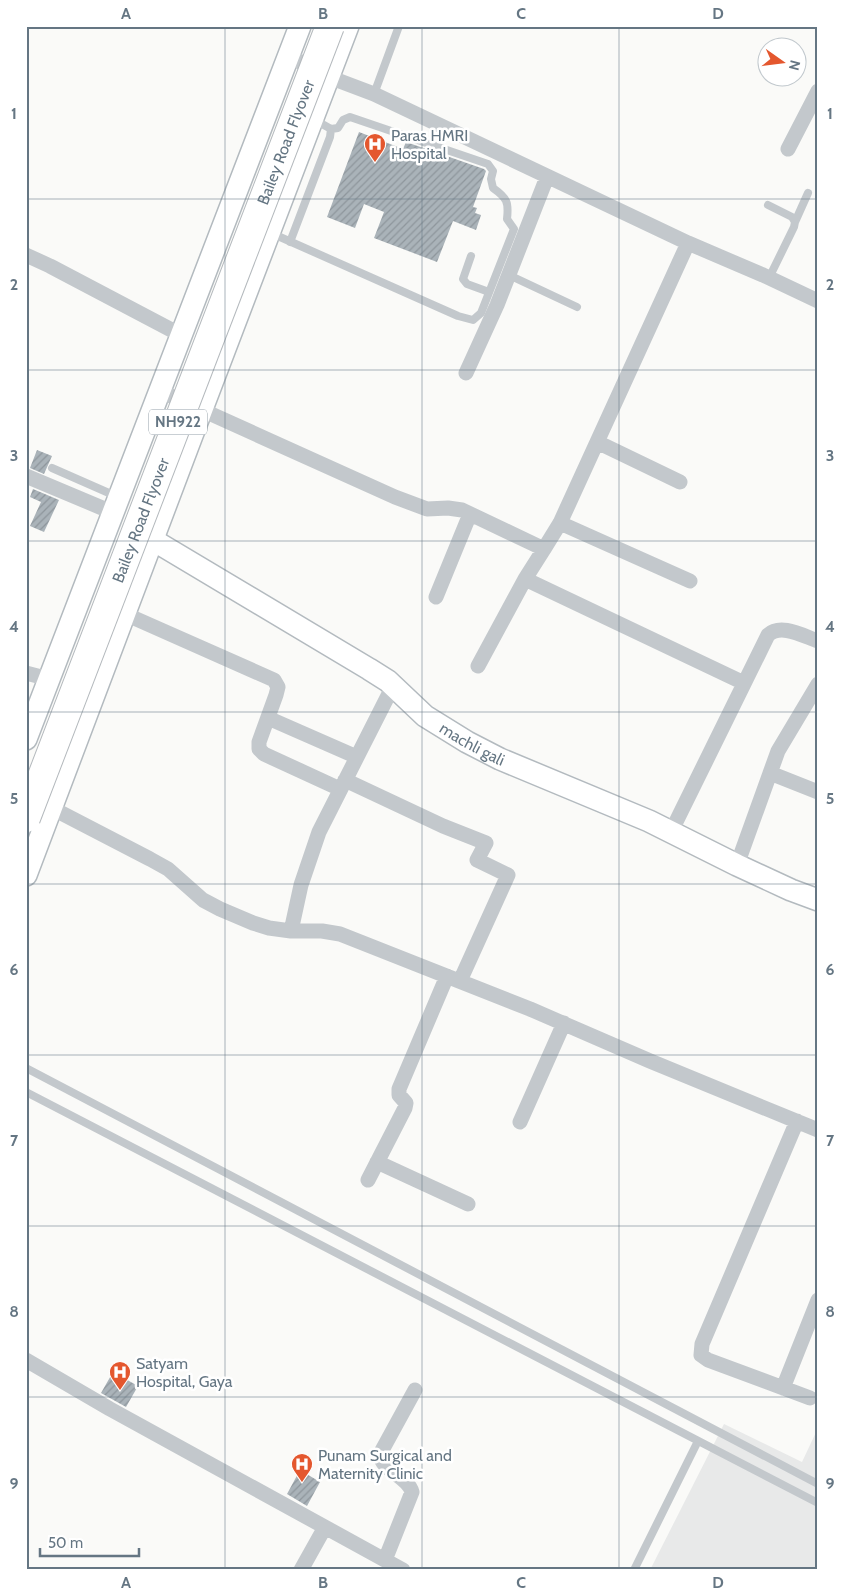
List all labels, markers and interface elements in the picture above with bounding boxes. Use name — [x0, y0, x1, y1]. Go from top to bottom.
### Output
text: A — [121, 4, 131, 23]
text: B — [318, 4, 328, 23]
text: C — [516, 4, 526, 23]
text: D — [712, 4, 724, 23]
north arrow — [756, 38, 806, 88]
text: N — [785, 58, 805, 72]
street label: Bailey Road Flyover — [253, 76, 318, 207]
text: 1 — [11, 104, 17, 123]
text: 1 — [827, 104, 833, 123]
place label: Paras HMRI Hospital — [391, 126, 468, 163]
hospital icon: Paras HMRI Hospital — [363, 132, 387, 163]
text: 2 — [10, 275, 18, 294]
text: 2 — [826, 275, 834, 294]
road number: NH922 — [149, 410, 207, 434]
text: 3 — [10, 446, 18, 465]
text: 3 — [826, 446, 834, 465]
street label: Bailey Road Flyover — [108, 454, 173, 585]
text: 4 — [9, 617, 19, 636]
text: 4 — [825, 617, 835, 636]
street label: machli gali — [436, 718, 507, 769]
text: 5 — [10, 789, 18, 808]
text: 5 — [826, 789, 834, 808]
text: 6 — [10, 960, 19, 979]
text: 6 — [826, 960, 835, 979]
text: 7 — [10, 1131, 19, 1150]
text: 7 — [826, 1131, 835, 1150]
text: 8 — [9, 1302, 19, 1321]
text: 8 — [825, 1302, 835, 1321]
place label: Satyam Hospital, Gaya — [136, 1354, 233, 1391]
hospital icon: Satyam Hospital, Gaya — [108, 1360, 132, 1391]
place label: Punam Surgical and Maternity Clinic — [318, 1446, 452, 1483]
hospital icon: Punam Surgical and Maternity Clinic — [290, 1452, 314, 1483]
text: 9 — [10, 1474, 19, 1493]
text: 9 — [826, 1474, 835, 1493]
scale bar — [40, 1526, 139, 1558]
text: 50 m — [48, 1534, 83, 1552]
text: A — [121, 1573, 131, 1592]
text: B — [318, 1573, 328, 1592]
text: C — [516, 1573, 526, 1592]
text: D — [712, 1573, 724, 1592]

